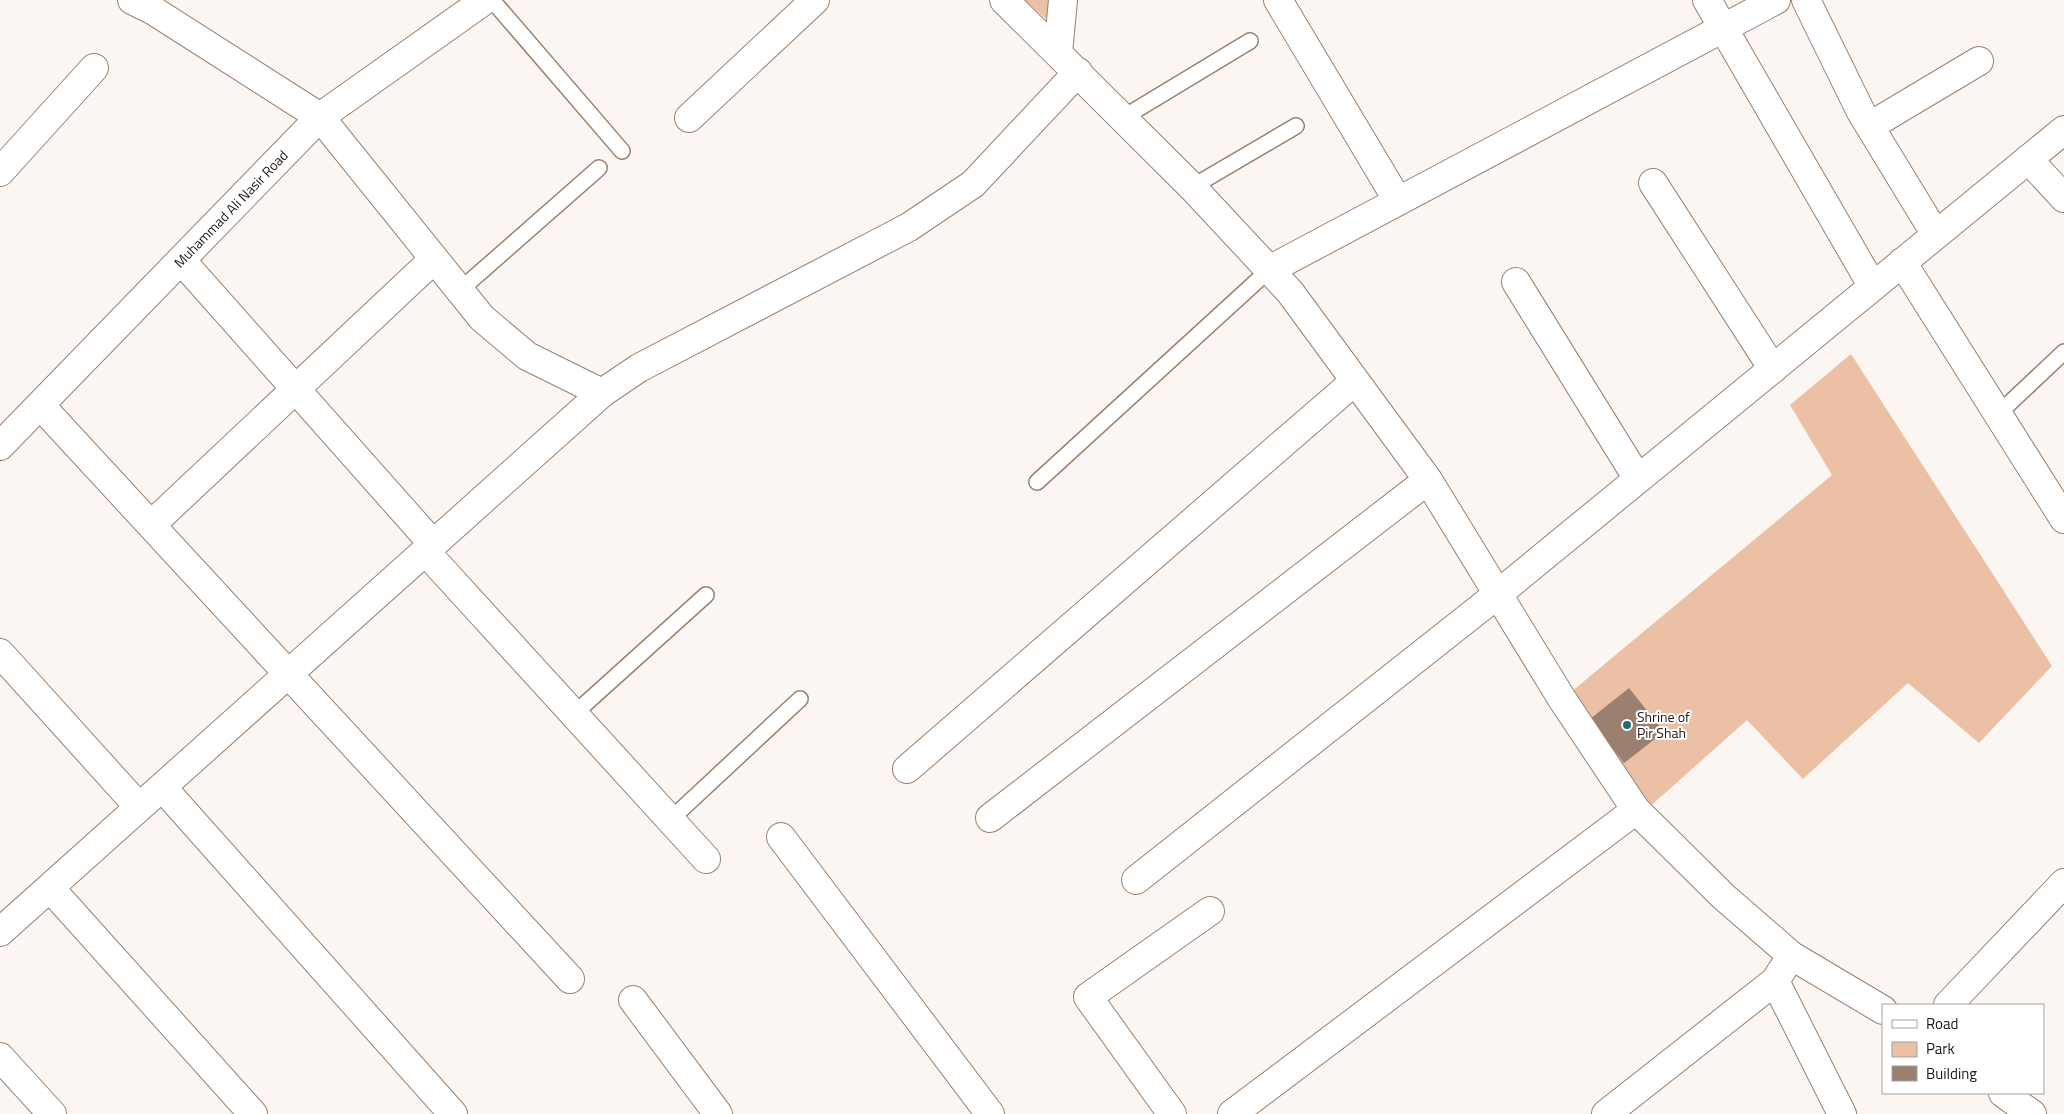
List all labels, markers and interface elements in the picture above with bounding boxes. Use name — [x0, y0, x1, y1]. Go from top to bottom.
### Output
street label: Muhammad Ali Nasir Road — [169, 145, 293, 272]
place label: Shrine of Pir Shah — [1637, 706, 1690, 743]
marker: Shrine of Pir Shah — [1621, 719, 1633, 731]
legend — [1882, 1004, 2044, 1094]
text: Road — [1926, 1012, 1958, 1035]
text: Park — [1926, 1037, 1955, 1060]
text: Building — [1926, 1062, 1977, 1085]

